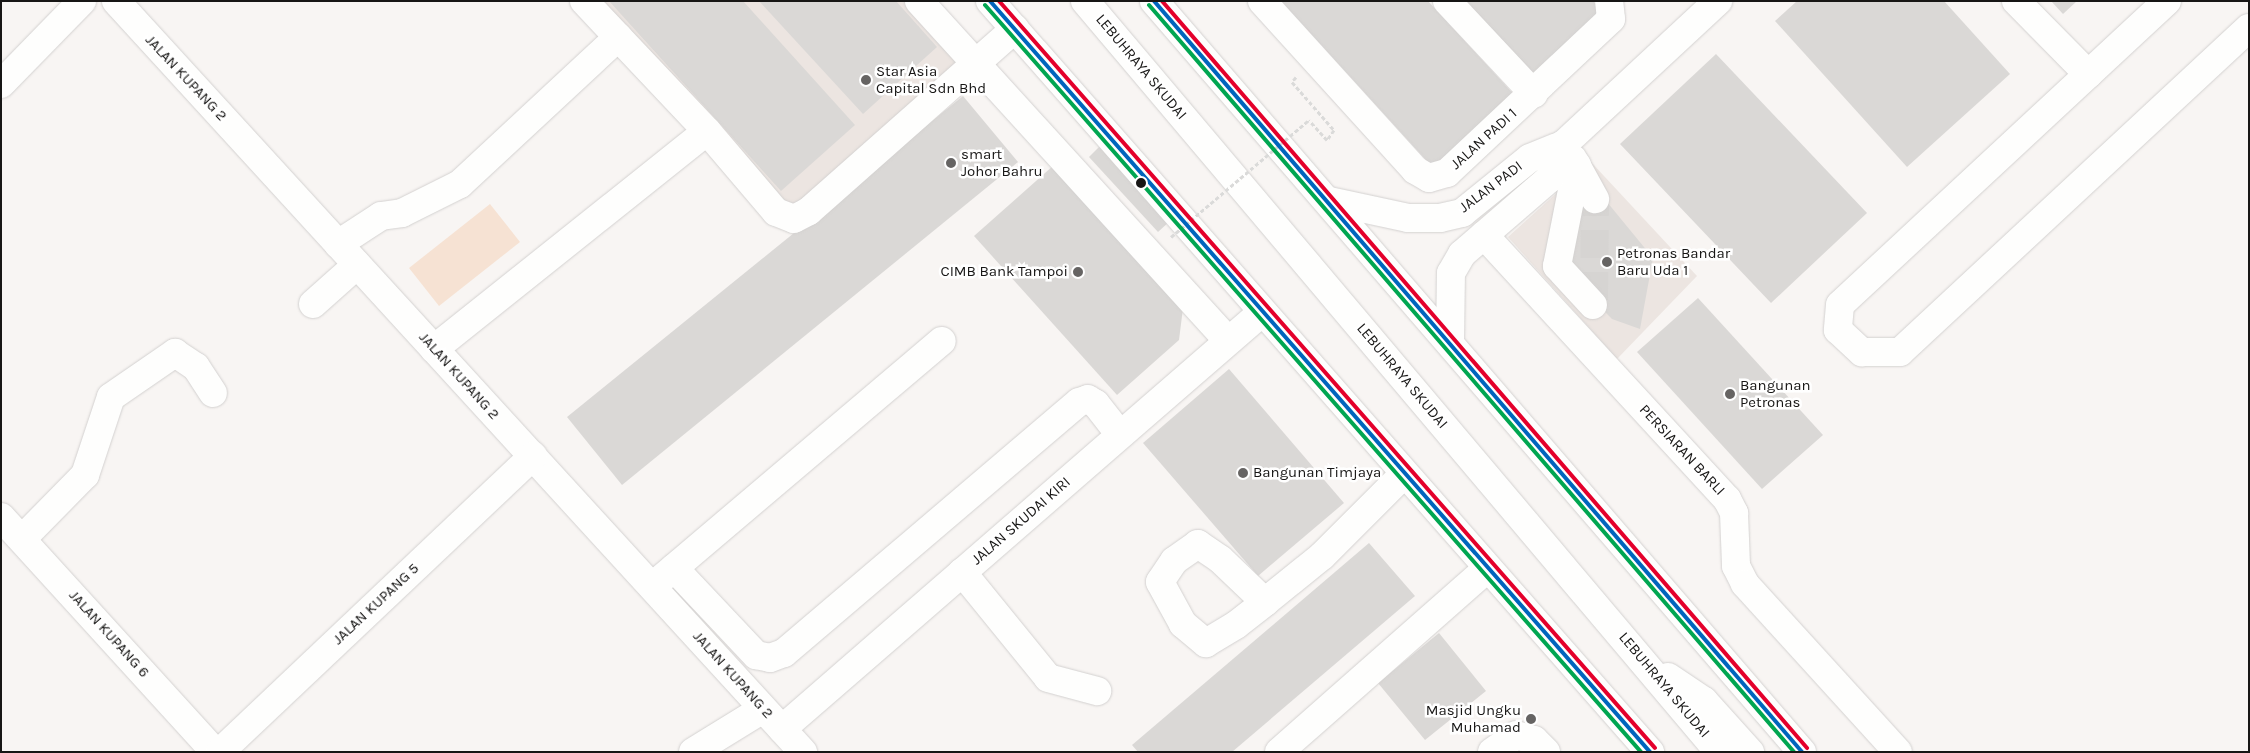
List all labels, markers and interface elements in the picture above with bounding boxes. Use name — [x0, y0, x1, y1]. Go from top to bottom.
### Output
street label: LEBUHRAYA SKUDAI — [1092, 11, 1190, 123]
street label: JALAN KUPANG 2 — [141, 31, 231, 125]
place label: Star Asia Capital Sdn Bhd — [876, 62, 986, 97]
marker: Star Asia Capital Sdn Bhd — [860, 74, 872, 86]
street label: JALAN PADI 1 — [1447, 105, 1521, 173]
place label: smart Johor Bahru — [961, 145, 1043, 180]
marker: smart Johor Bahru — [945, 157, 957, 169]
street label: JALAN PADI — [1456, 157, 1526, 217]
unlabelled marker — [1136, 178, 1146, 188]
place label: Petronas Bandar Baru Uda 1 — [1617, 244, 1730, 279]
marker: Petronas Bandar Baru Uda 1 — [1601, 256, 1613, 268]
place label: CIMB Bank Tampoi — [940, 263, 1068, 281]
marker: CIMB Bank Tampoi — [1072, 266, 1084, 278]
street label: LEBUHRAYA SKUDAI — [1353, 320, 1451, 432]
street label: JALAN KUPANG 2 — [415, 329, 503, 423]
place label: Bangunan Petronas — [1740, 376, 1811, 411]
marker: Bangunan Petronas — [1724, 388, 1736, 400]
street label: PERSIARAN BARLI — [1635, 401, 1729, 499]
place label: Bangunan Timjaya — [1253, 464, 1381, 482]
marker: Bangunan Timjaya — [1237, 467, 1249, 479]
street label: JALAN SKUDAI KIRI — [968, 473, 1074, 569]
street label: JALAN KUPANG 5 — [329, 559, 423, 649]
street label: JALAN KUPANG 6 — [65, 587, 153, 681]
street label: JALAN KUPANG 2 — [689, 628, 777, 722]
street label: LEBUHRAYA SKUDAI — [1615, 629, 1713, 741]
place label: Masjid Ungku Muhamad — [1426, 701, 1521, 736]
marker: Masjid Ungku Muhamad — [1525, 713, 1537, 725]

